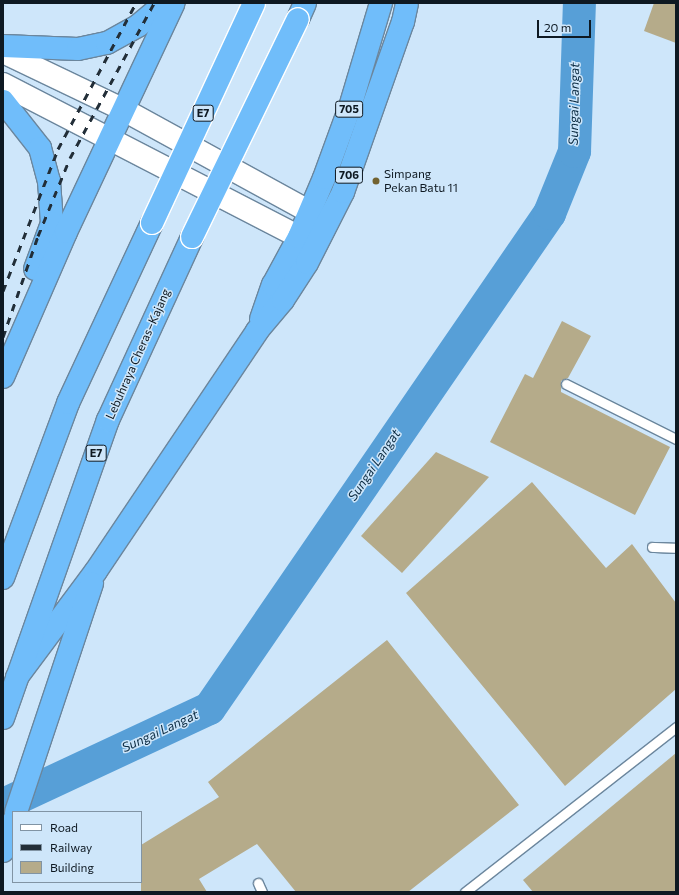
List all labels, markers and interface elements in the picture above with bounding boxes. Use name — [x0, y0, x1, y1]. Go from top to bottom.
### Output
scale bar — [539, 12, 593, 38]
text: 20 m — [544, 20, 571, 34]
water label: Sungai Langat — [565, 63, 583, 145]
road number: 705 — [335, 100, 363, 118]
road number: E7 — [192, 104, 214, 122]
road number: 706 — [334, 166, 364, 184]
place label: Simpang Pekan Batu 11 — [384, 167, 458, 195]
marker: Simpang Pekan Batu 11 — [371, 176, 381, 186]
street label: Lebuhraya Cheras–Kajang — [103, 287, 173, 421]
water label: Sungai Langat — [344, 426, 404, 504]
road number: E7 — [85, 444, 107, 462]
water label: Sungai Langat — [119, 706, 201, 756]
legend — [12, 811, 142, 883]
text: Road — [50, 820, 78, 834]
text: Railway — [50, 840, 92, 854]
text: Building — [50, 860, 94, 874]

